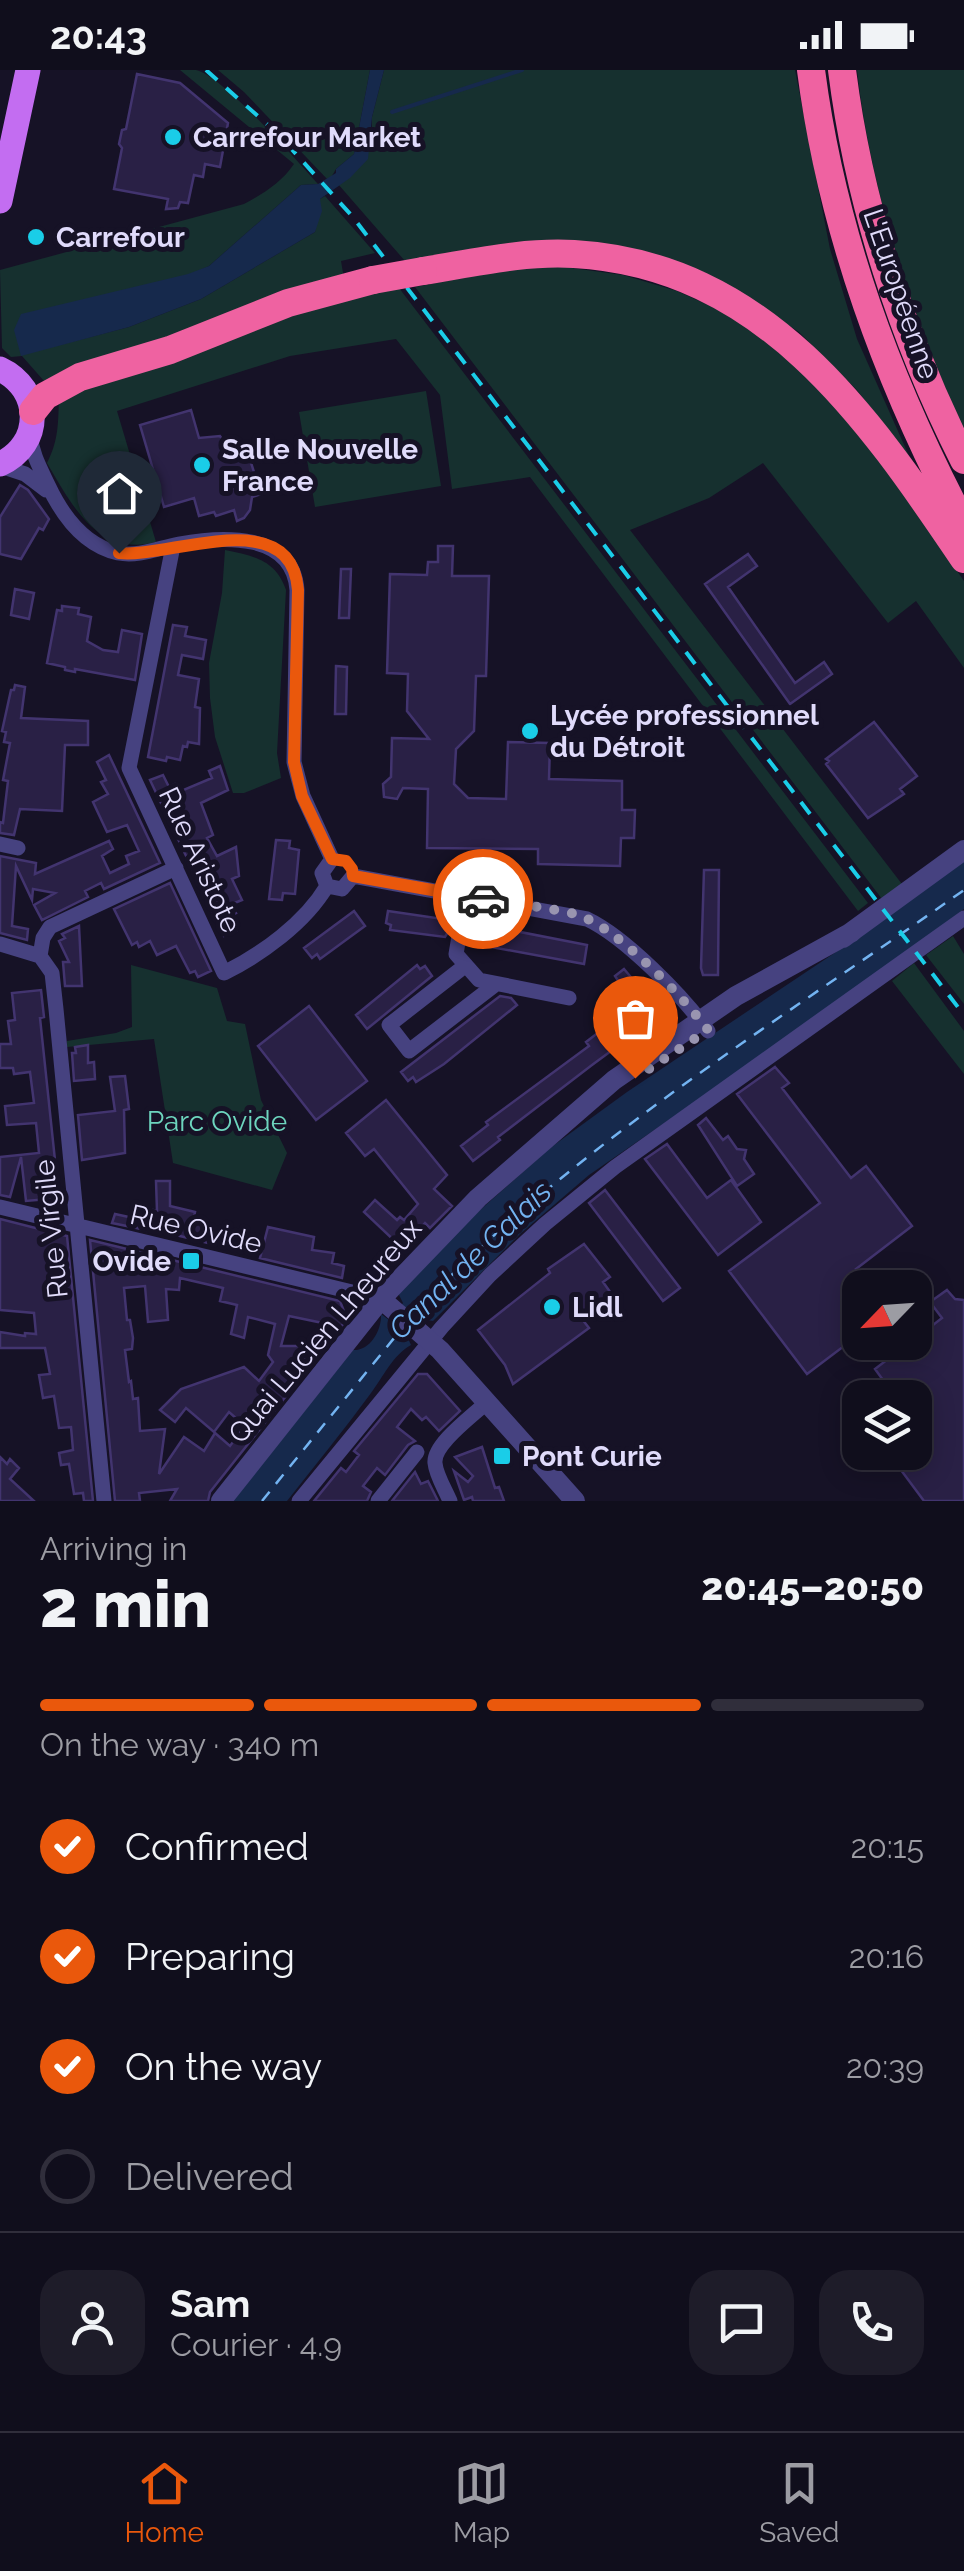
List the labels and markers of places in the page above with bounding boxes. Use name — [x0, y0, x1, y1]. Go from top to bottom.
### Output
place label: Carrefour Market — [193, 121, 421, 154]
marker: Carrefour Market — [162, 126, 184, 148]
place label: Carrefour — [56, 221, 185, 254]
marker: Carrefour — [25, 226, 47, 248]
place label: Salle Nouvelle France — [222, 433, 418, 498]
pin — [77, 451, 162, 554]
marker: Salle Nouvelle France — [191, 454, 213, 476]
place label: Lycée professionnel du Détroit — [550, 699, 819, 764]
marker: Lycée professionnel du Détroit — [519, 720, 541, 742]
pin — [593, 976, 678, 1079]
place label: Ovide — [92, 1244, 171, 1278]
marker: Ovide — [180, 1250, 202, 1272]
place label: Lidl — [572, 1291, 623, 1324]
marker: Lidl — [541, 1296, 563, 1318]
place label: Pont Curie — [522, 1440, 662, 1473]
marker: Pont Curie — [491, 1445, 513, 1467]

